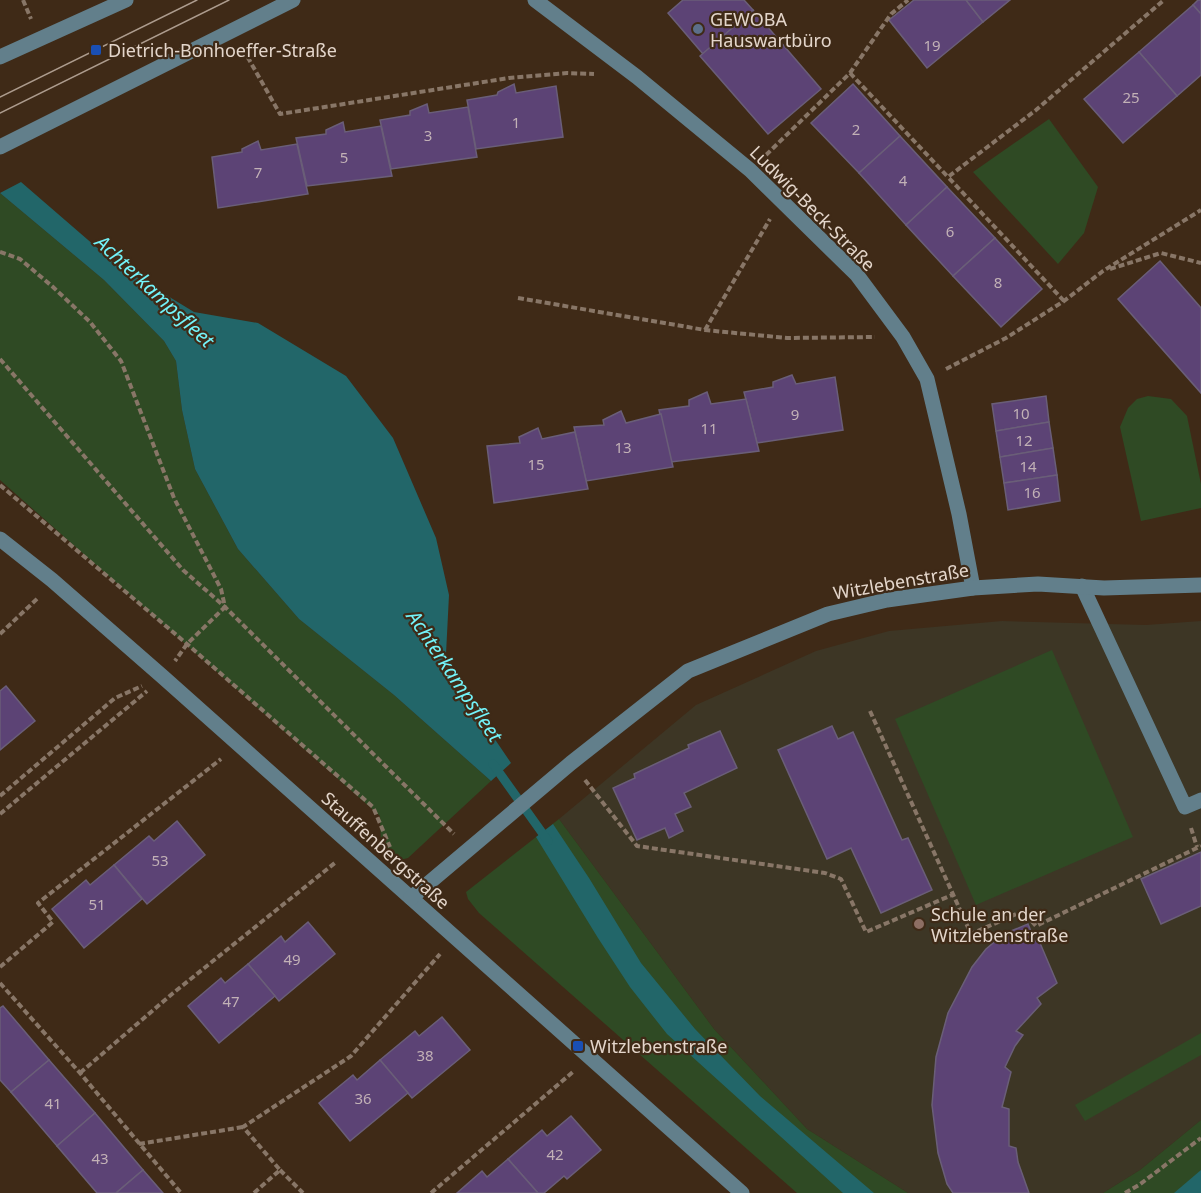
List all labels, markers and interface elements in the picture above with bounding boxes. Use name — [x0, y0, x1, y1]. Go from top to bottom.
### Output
place label: GEWOBA Hauswartbüro — [710, 7, 832, 52]
marker: GEWOBA Hauswartbüro — [691, 22, 705, 36]
house number: 19 — [923, 35, 941, 55]
place label: Dietrich-Bonhoeffer-Straße — [108, 38, 337, 62]
marker: Dietrich-Bonhoeffer-Straße — [89, 43, 103, 57]
house number: 25 — [1122, 87, 1140, 107]
house number: 1 — [512, 112, 520, 132]
house number: 2 — [852, 119, 860, 139]
house number: 3 — [424, 125, 432, 145]
street label: Ludwig-Beck-Straße — [745, 140, 881, 276]
house number: 5 — [340, 147, 348, 167]
house number: 7 — [254, 162, 262, 182]
house number: 4 — [899, 170, 908, 190]
house number: 6 — [946, 221, 954, 241]
water label: Achterkampsfleet — [88, 227, 221, 354]
house number: 8 — [994, 272, 1002, 292]
house number: 10 — [1012, 403, 1030, 423]
house number: 9 — [791, 404, 799, 424]
house number: 11 — [700, 418, 718, 438]
house number: 12 — [1015, 430, 1033, 450]
house number: 13 — [614, 437, 632, 457]
house number: 15 — [527, 454, 545, 474]
house number: 14 — [1019, 456, 1037, 476]
house number: 16 — [1023, 482, 1041, 502]
street label: Witzlebenstraße — [831, 557, 971, 605]
water label: Achterkampsfleet — [400, 603, 510, 748]
street label: Stauffenbergstraße — [317, 786, 455, 914]
house number: 53 — [151, 850, 169, 870]
house number: 51 — [88, 894, 106, 914]
place label: Schule an der Witzlebenstraße — [931, 902, 1068, 947]
marker: Schule an der Witzlebenstraße — [912, 917, 926, 931]
house number: 49 — [283, 949, 301, 969]
house number: 47 — [222, 991, 240, 1011]
place label: Witzlebenstraße — [590, 1034, 727, 1058]
marker: Witzlebenstraße — [571, 1039, 585, 1053]
house number: 38 — [416, 1045, 434, 1065]
house number: 36 — [354, 1088, 372, 1108]
house number: 41 — [44, 1093, 62, 1113]
house number: 42 — [546, 1144, 564, 1164]
house number: 43 — [91, 1148, 109, 1168]

